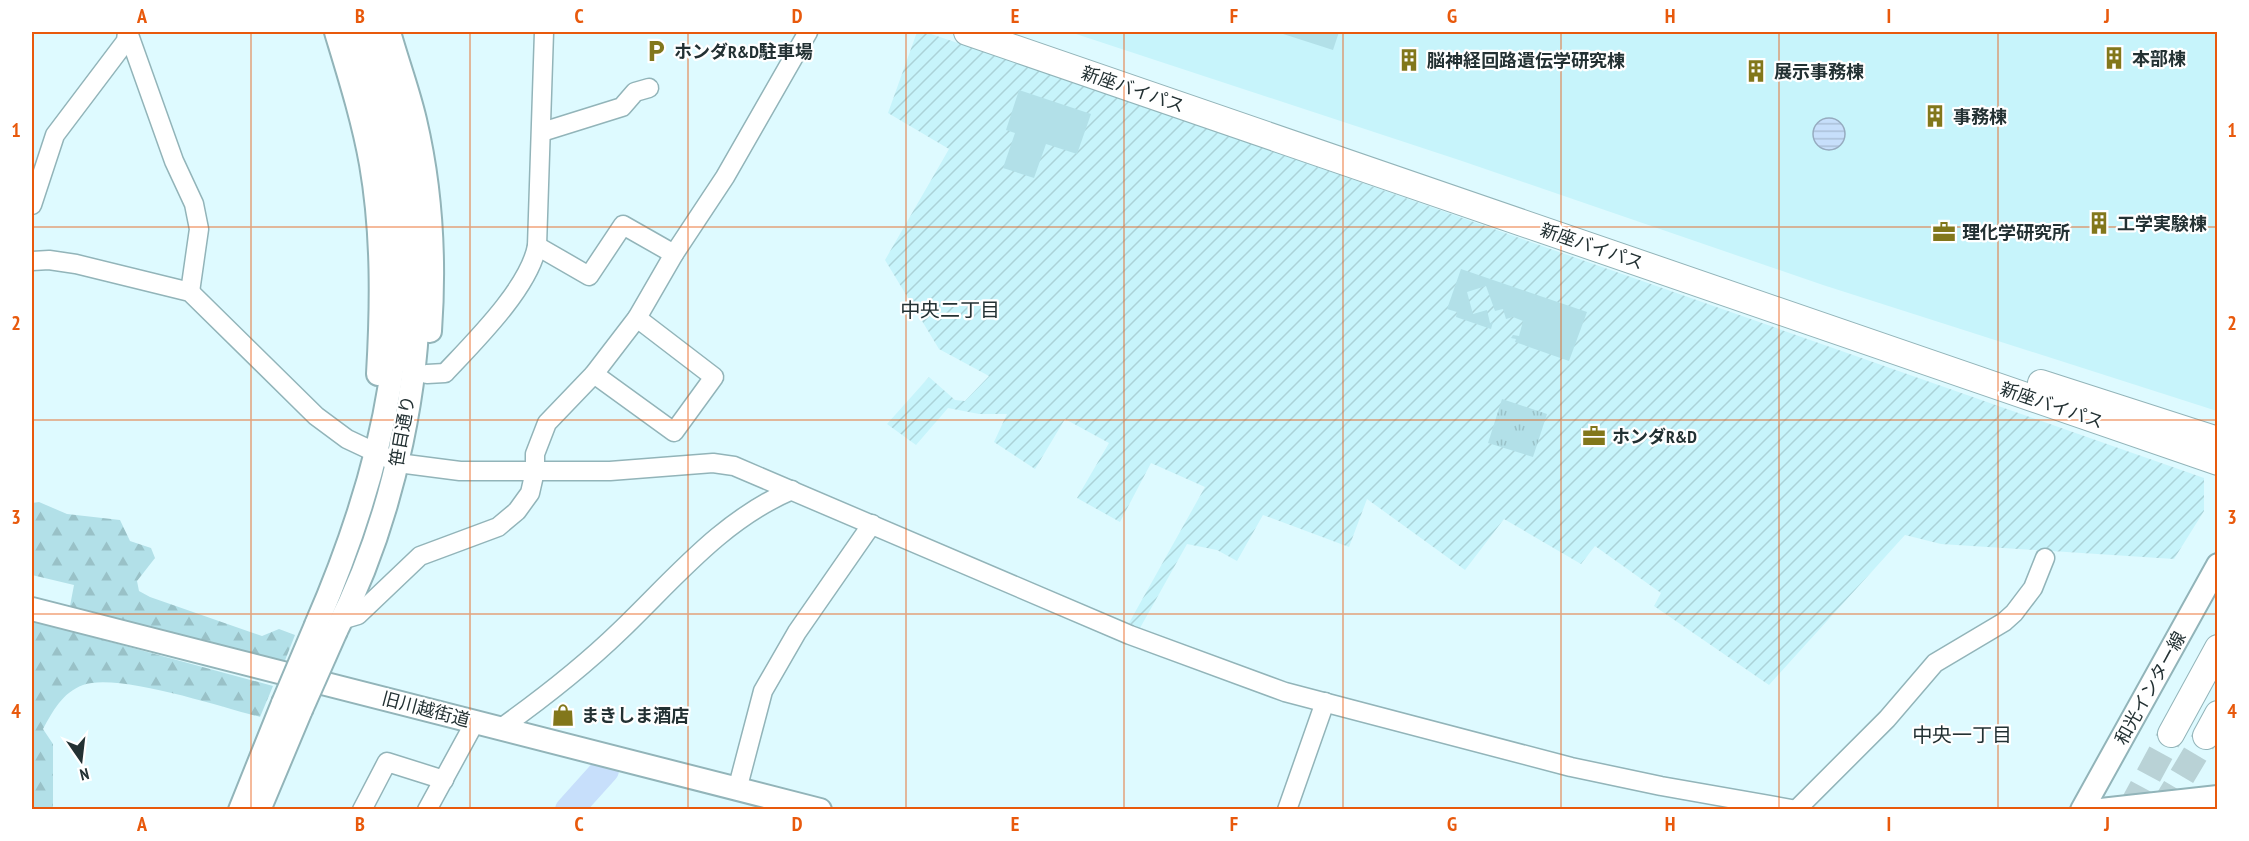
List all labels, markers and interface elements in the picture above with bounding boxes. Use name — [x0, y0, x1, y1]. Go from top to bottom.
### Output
text: A — [136, 3, 148, 29]
text: B — [355, 3, 365, 29]
text: C — [574, 3, 584, 29]
text: D — [792, 3, 803, 29]
text: E — [1011, 3, 1019, 29]
text: F — [1230, 3, 1238, 29]
text: G — [1447, 3, 1457, 29]
text: H — [1665, 3, 1675, 29]
text: I — [1887, 3, 1891, 29]
text: J — [2103, 3, 2110, 29]
parking icon: ホンダR&D駐車場 — [643, 38, 669, 64]
place label: ホンダR&D駐車場 — [674, 40, 813, 63]
building icon: 本部棟 — [2101, 45, 2127, 71]
building icon: 脳神経回路遺伝学研究棟 — [1396, 47, 1422, 73]
place label: 本部棟 — [2132, 47, 2186, 70]
place label: 脳神経回路遺伝学研究棟 — [1427, 49, 1625, 72]
building icon: 展示事務棟 — [1743, 58, 1769, 84]
place label: 展示事務棟 — [1774, 60, 1864, 83]
street label: 新座バイパス — [1078, 61, 1188, 117]
building icon: 事務棟 — [1922, 103, 1948, 129]
place label: 事務棟 — [1953, 105, 2007, 128]
text: 1 — [11, 117, 21, 143]
text: 1 — [2227, 117, 2237, 143]
building icon: 工学実験棟 — [2086, 210, 2112, 236]
place label: 工学実験棟 — [2117, 212, 2207, 235]
street label: 新座バイパス — [1537, 218, 1647, 274]
office icon: 理化学研究所 — [1931, 219, 1957, 245]
place label: 理化学研究所 — [1962, 221, 2070, 244]
district label: 中央二丁目 — [900, 297, 1000, 323]
text: 2 — [11, 310, 21, 336]
text: 2 — [2227, 310, 2237, 336]
street label: 新座バイパス — [1997, 377, 2107, 433]
street label: 笹目通り — [384, 394, 420, 468]
office icon: ホンダR&D — [1581, 423, 1607, 449]
place label: ホンダR&D — [1612, 425, 1697, 448]
text: 3 — [11, 504, 21, 530]
text: 3 — [2227, 504, 2237, 530]
street label: 和光インター線 — [2109, 627, 2191, 749]
street label: 旧川越街道 — [380, 686, 472, 732]
text: 4 — [11, 698, 21, 724]
text: 4 — [2227, 698, 2237, 724]
shop icon: まきしま酒店 — [550, 702, 576, 728]
place label: まきしま酒店 — [581, 704, 689, 727]
district label: 中央一丁目 — [1912, 722, 2012, 748]
north arrow — [51, 730, 111, 790]
text: N — [78, 764, 91, 785]
text: A — [136, 811, 148, 837]
text: B — [355, 811, 365, 837]
text: C — [574, 811, 584, 837]
text: D — [792, 811, 803, 837]
text: E — [1011, 811, 1019, 837]
text: F — [1230, 811, 1238, 837]
text: G — [1447, 811, 1457, 837]
text: H — [1665, 811, 1675, 837]
text: I — [1887, 811, 1891, 837]
text: J — [2103, 811, 2110, 837]

